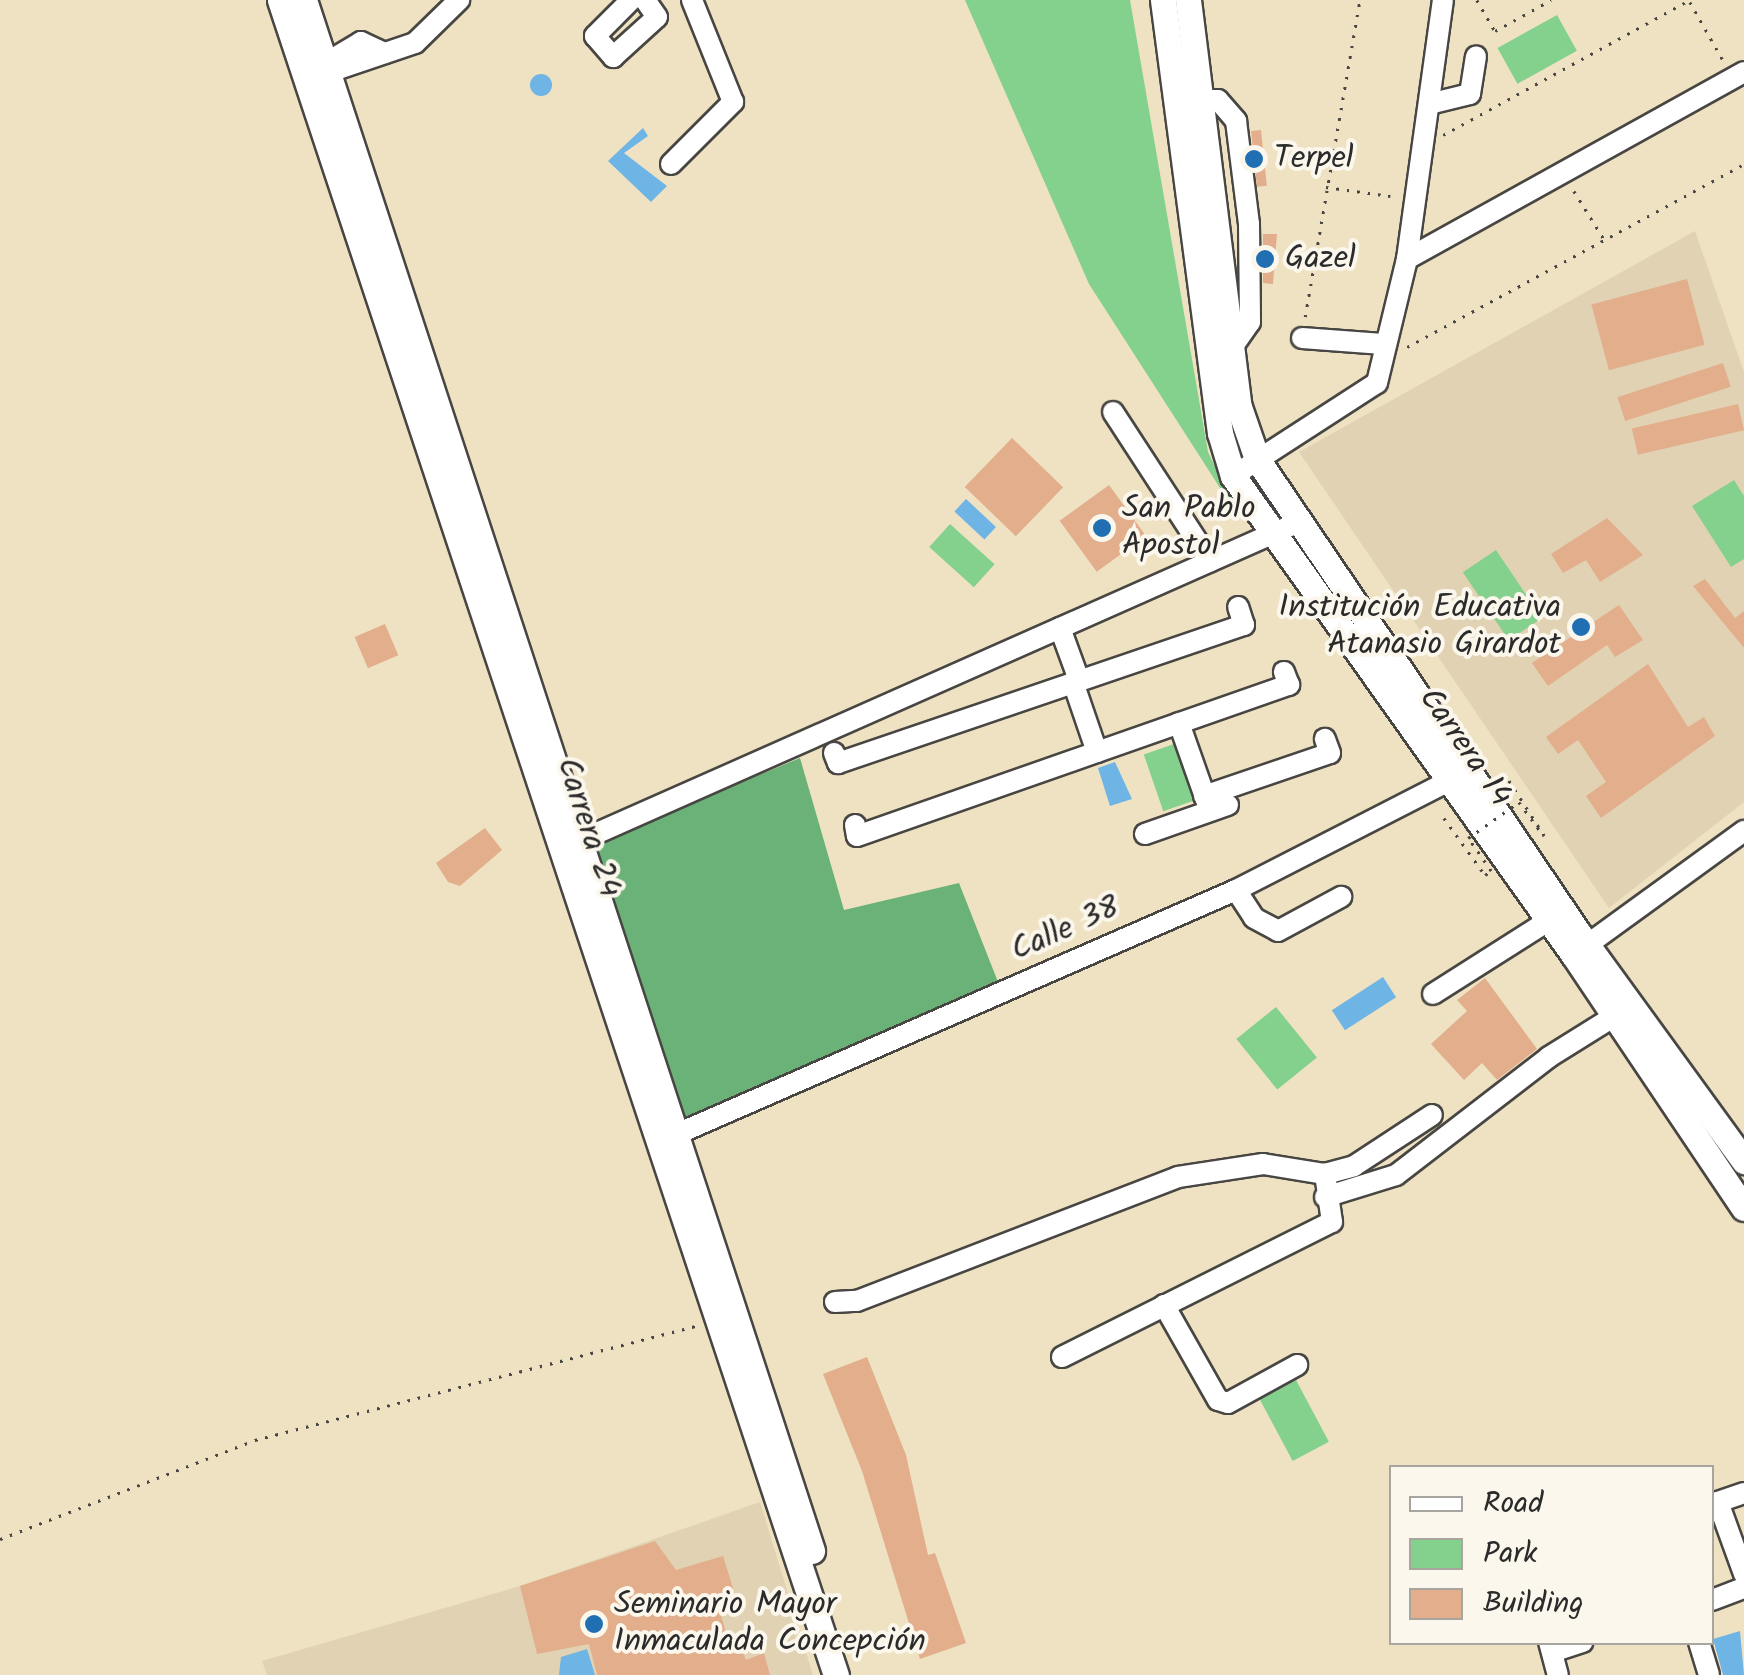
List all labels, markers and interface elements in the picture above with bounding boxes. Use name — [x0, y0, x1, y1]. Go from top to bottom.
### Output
place label: Terpel — [1274, 140, 1354, 178]
marker: Terpel — [1243, 148, 1265, 170]
place label: Gazel — [1285, 240, 1356, 278]
marker: Gazel — [1254, 248, 1276, 270]
place label: San Pablo Apostol — [1122, 491, 1255, 566]
marker: San Pablo Apostol — [1091, 517, 1113, 539]
place label: Institución Educativa Atanasio Girardot — [1279, 590, 1561, 665]
marker: Institución Educativa Atanasio Girardot — [1570, 616, 1592, 638]
street label: Carrera 14 — [1409, 681, 1519, 815]
street label: Carrera 24 — [546, 753, 628, 903]
street label: Calle 38 — [1006, 889, 1126, 971]
legend — [1389, 1465, 1714, 1645]
text: Road — [1483, 1480, 1543, 1528]
text: Park — [1483, 1530, 1537, 1578]
text: Building — [1483, 1580, 1583, 1628]
place label: Seminario Mayor Inmaculada Concepción — [614, 1587, 926, 1662]
marker: Seminario Mayor Inmaculada Concepción — [583, 1613, 605, 1635]

